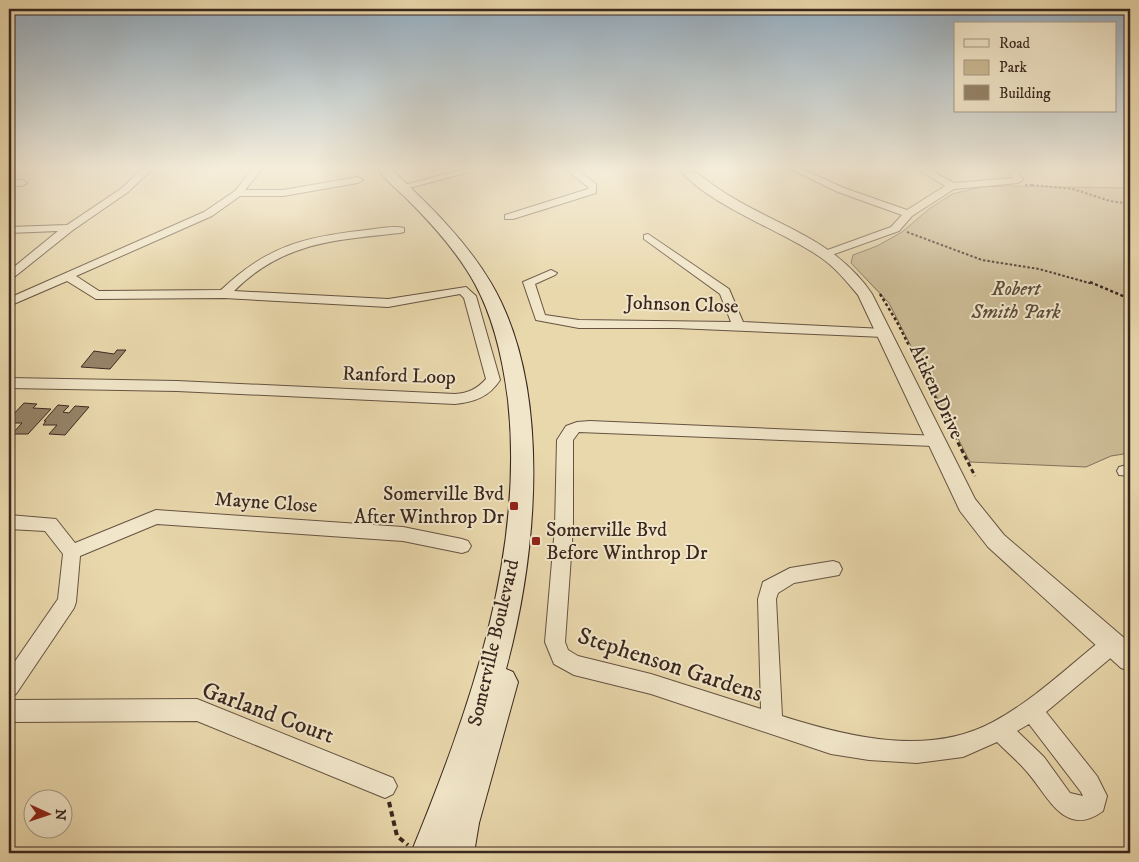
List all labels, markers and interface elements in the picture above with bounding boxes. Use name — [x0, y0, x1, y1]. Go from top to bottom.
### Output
legend — [954, 22, 1116, 112]
text: Road — [999, 34, 1031, 53]
text: Park — [999, 58, 1028, 77]
text: Building — [999, 84, 1051, 103]
park label: Robert Smith Park — [970, 277, 1061, 325]
street label: Johnson Close — [623, 290, 739, 319]
street label: Aitken Drive — [903, 341, 969, 443]
street label: Ranford Loop — [342, 362, 456, 390]
place label: Somerville Bvd After Winthrop Dr — [354, 482, 505, 530]
street label: Mayne Close — [214, 487, 318, 519]
marker: Somerville Bvd After Winthrop Dr — [508, 500, 520, 512]
place label: Somerville Bvd Before Winthrop Dr — [546, 518, 708, 566]
marker: Somerville Bvd Before Winthrop Dr — [530, 535, 542, 547]
street label: Somerville Boulevard — [463, 557, 525, 729]
street label: Stephenson Gardens — [574, 621, 766, 709]
street label: Garland Court — [198, 675, 339, 751]
north arrow — [22, 790, 72, 840]
text: N — [51, 808, 69, 821]

